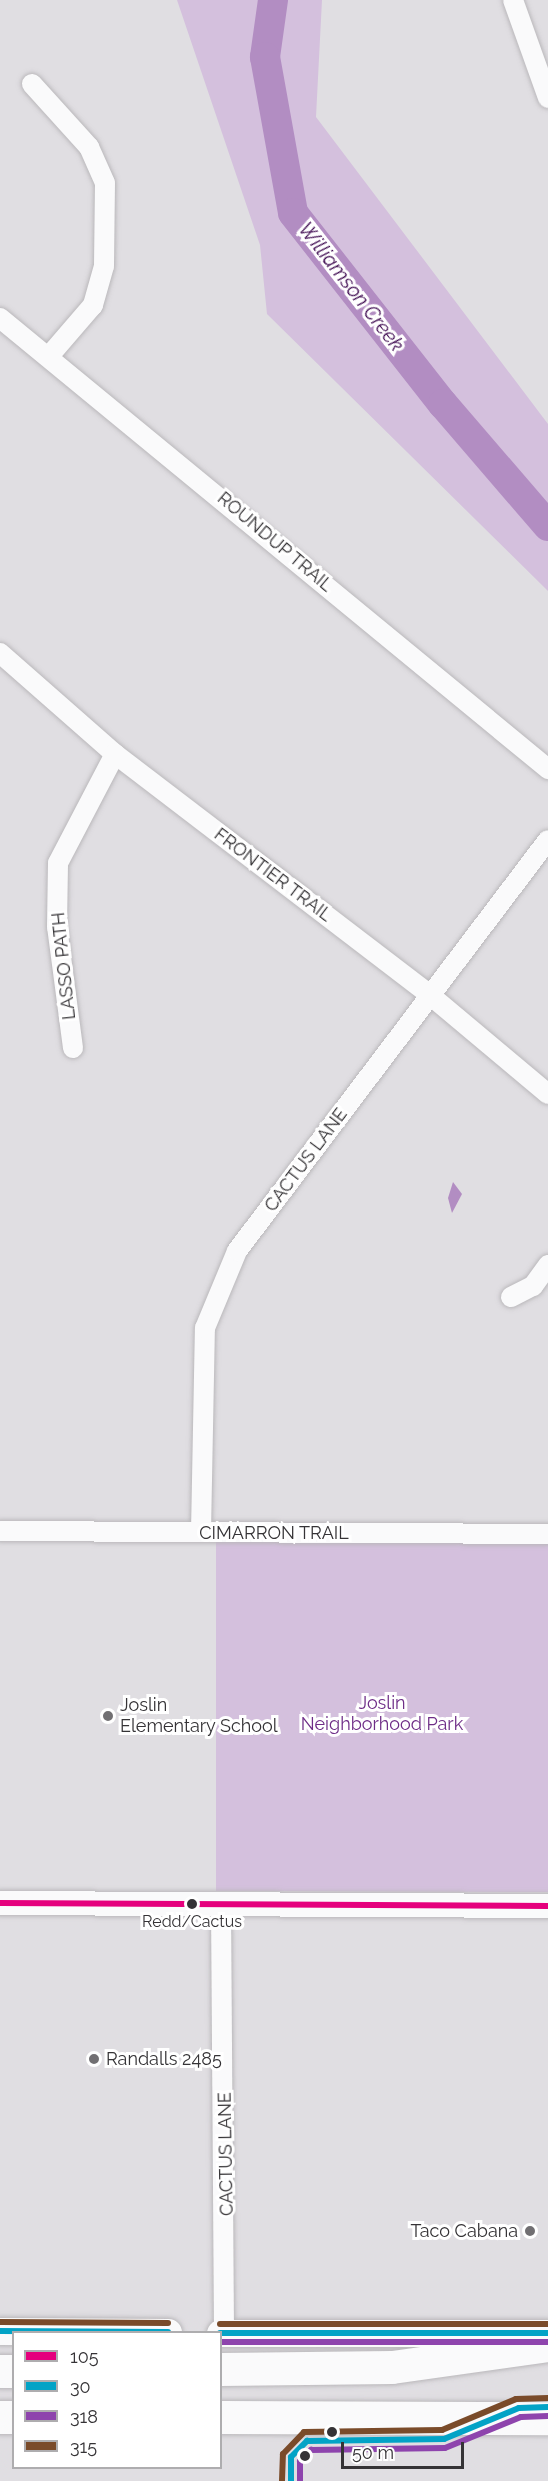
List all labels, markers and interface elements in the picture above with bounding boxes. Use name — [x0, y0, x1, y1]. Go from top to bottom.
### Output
water label: Williamson Creek — [293, 218, 409, 356]
street label: ROUNDUP TRAIL — [213, 487, 337, 597]
street label: FRONTIER TRAIL — [210, 824, 336, 926]
street label: LASSO PATH — [48, 911, 80, 1021]
street label: CACTUS LANE — [260, 1104, 352, 1216]
street label: CIMARRON TRAIL — [199, 1522, 349, 1544]
park label: Joslin Neighborhood Park — [301, 1693, 463, 1736]
place label: Joslin Elementary School — [120, 1695, 278, 1738]
marker: Joslin Elementary School — [101, 1709, 115, 1723]
marker: Redd/Cactus — [186, 1898, 198, 1910]
place label: Redd/Cactus — [142, 1912, 242, 1932]
place label: Randalls 2485 — [106, 2048, 222, 2070]
marker: Randalls 2485 — [87, 2052, 101, 2066]
street label: CACTUS LANE — [214, 2092, 238, 2216]
place label: Taco Cabana — [411, 2220, 518, 2242]
marker: Taco Cabana — [523, 2224, 537, 2238]
legend — [12, 2331, 222, 2469]
text: 105 — [70, 2346, 99, 2367]
text: 30 — [70, 2376, 91, 2397]
text: 318 — [70, 2406, 98, 2427]
unlabelled marker — [326, 2426, 338, 2438]
scale bar — [344, 2430, 467, 2468]
text: 315 — [70, 2436, 97, 2457]
text: 50 m — [352, 2442, 394, 2463]
unlabelled marker — [299, 2450, 311, 2462]

